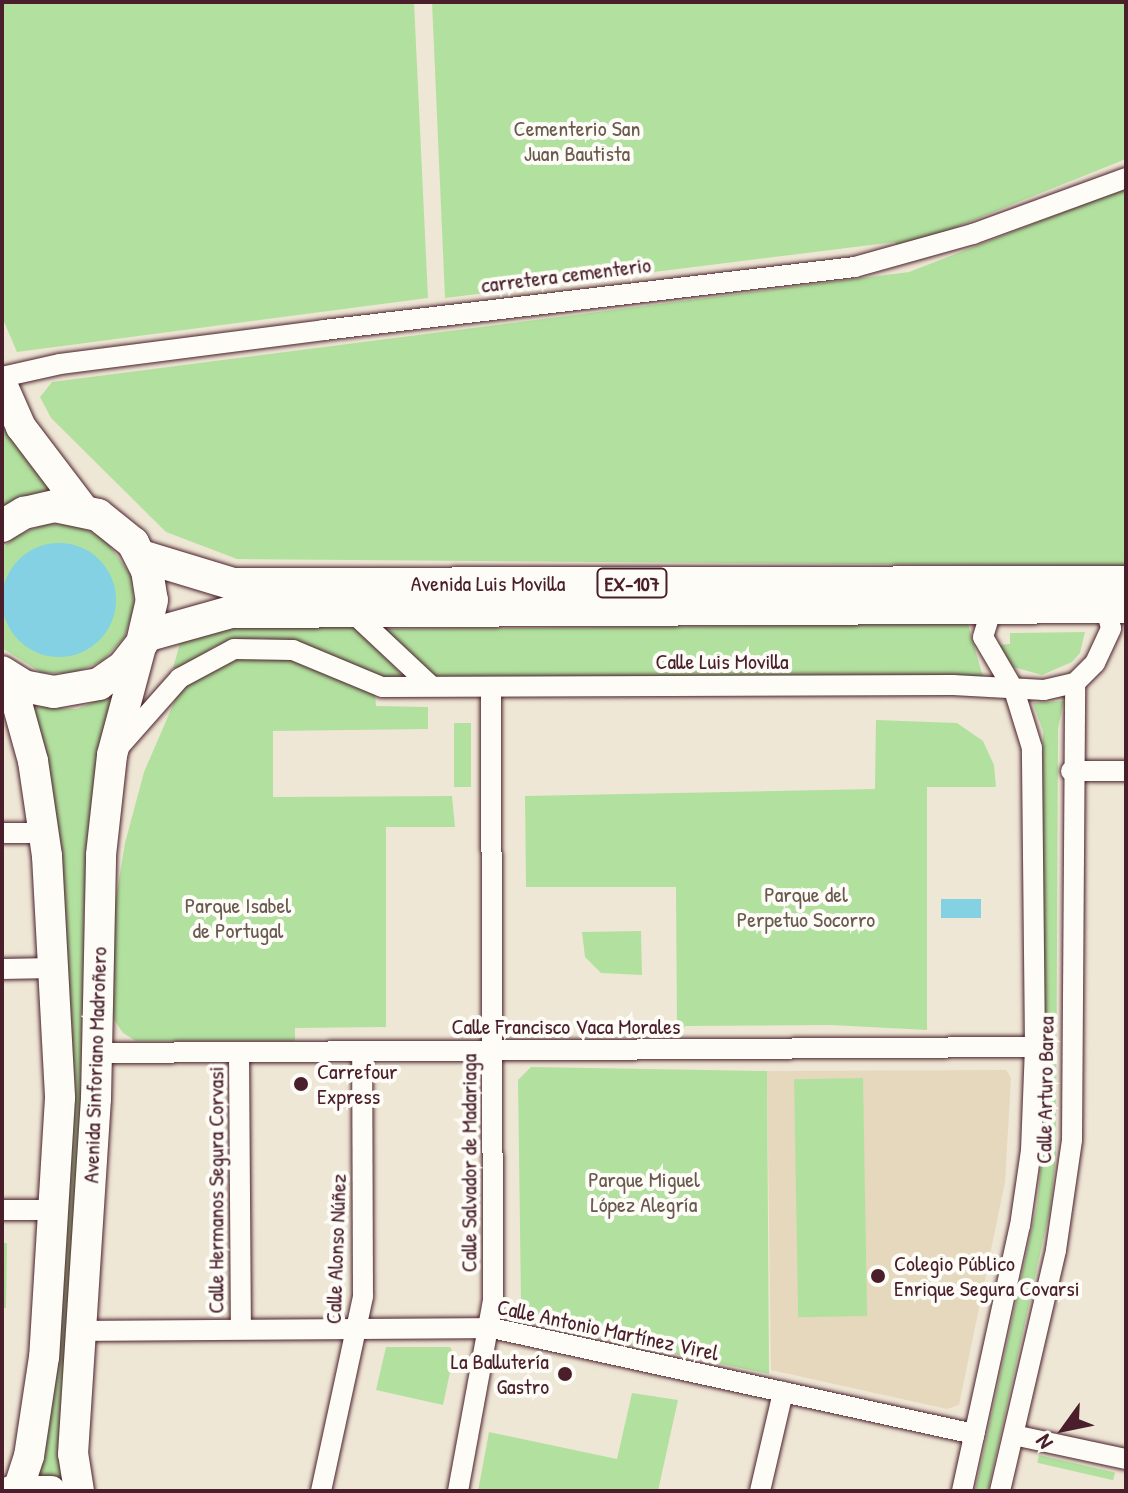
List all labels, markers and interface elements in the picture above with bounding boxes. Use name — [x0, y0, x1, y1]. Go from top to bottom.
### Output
park label: Cementerio San Juan Bautista — [514, 115, 640, 166]
street label: carretera cementerio — [480, 251, 652, 299]
road number: EX-107 — [596, 567, 668, 599]
street label: Avenida Luis Movilla — [411, 571, 565, 597]
street label: Calle Luis Movilla — [655, 649, 789, 675]
park label: Parque del Perpetuo Socorro — [737, 881, 875, 932]
park label: Parque Isabel de Portugal — [185, 892, 291, 944]
street label: Avenida Sinforiano Madroñero — [78, 946, 112, 1184]
street label: Calle Francisco Vaca Morales — [452, 1014, 680, 1040]
street label: Calle Arturo Barea — [1031, 1016, 1059, 1164]
street label: Calle Salvador de Madariaga — [456, 1054, 482, 1272]
place label: Carrefour Express — [317, 1058, 397, 1110]
street label: Calle Hermanos Segura Corvasi — [203, 1066, 229, 1314]
marker: Carrefour Express — [292, 1075, 310, 1093]
park label: Parque Miguel López Alegría — [588, 1166, 700, 1218]
street label: Calle Alonso Núñez — [320, 1173, 352, 1325]
place label: Colegio Público Enrique Segura Covarsi — [894, 1250, 1080, 1302]
marker: Colegio Público Enrique Segura Covarsi — [869, 1267, 887, 1285]
street label: Calle Antonio Martínez Virel — [495, 1294, 721, 1366]
place label: La Ballutería Gastro — [451, 1348, 549, 1400]
marker: La Ballutería Gastro — [556, 1365, 574, 1383]
north arrow — [1024, 1389, 1104, 1469]
text: N — [1028, 1429, 1060, 1455]

